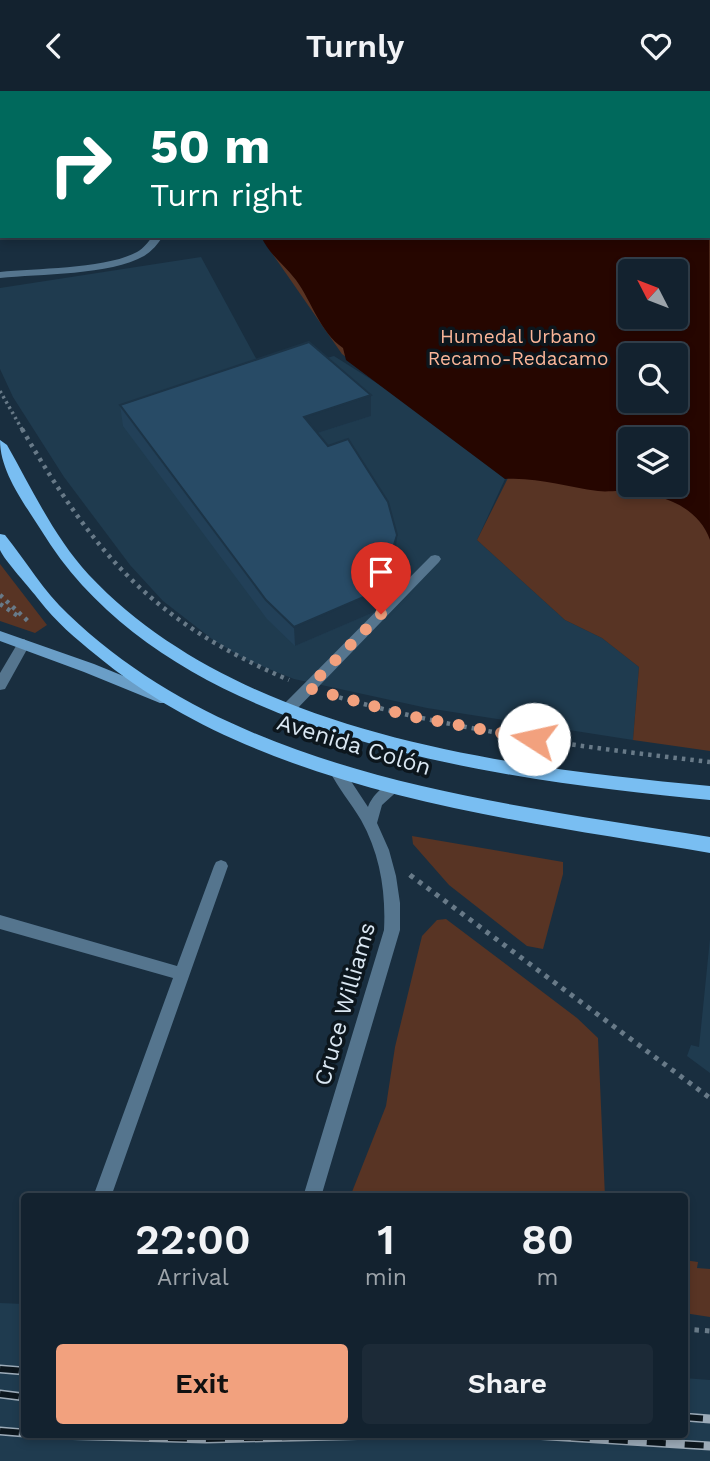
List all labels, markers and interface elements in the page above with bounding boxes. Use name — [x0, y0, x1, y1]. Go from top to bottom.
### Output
icon: back — [35, 27, 73, 65]
text: Turnly — [306, 27, 404, 65]
icon: heart — [637, 27, 675, 65]
text: 50 m — [150, 117, 270, 175]
icon: right — [35, 119, 126, 210]
text: Turn right — [150, 176, 302, 214]
north arrow — [618, 259, 688, 329]
map controls — [618, 259, 688, 497]
park label: Humedal Urbano Recamo-Redacamo — [428, 325, 608, 370]
button: search — [618, 343, 688, 413]
button: layers — [618, 427, 688, 497]
pin — [351, 542, 411, 614]
icon: arrive — [362, 553, 400, 591]
position arrow — [497, 702, 571, 776]
street label: Avenida Colón — [274, 709, 434, 781]
street label: Cruce Williams — [309, 919, 381, 1089]
text: 22:00 — [135, 1215, 251, 1264]
text: 1 — [377, 1215, 395, 1264]
text: 80 — [521, 1215, 574, 1264]
text: Arrival — [157, 1264, 229, 1291]
text: min — [365, 1264, 407, 1291]
text: m — [537, 1264, 558, 1291]
button: Exit — [56, 1344, 348, 1424]
button: Share — [362, 1344, 653, 1424]

